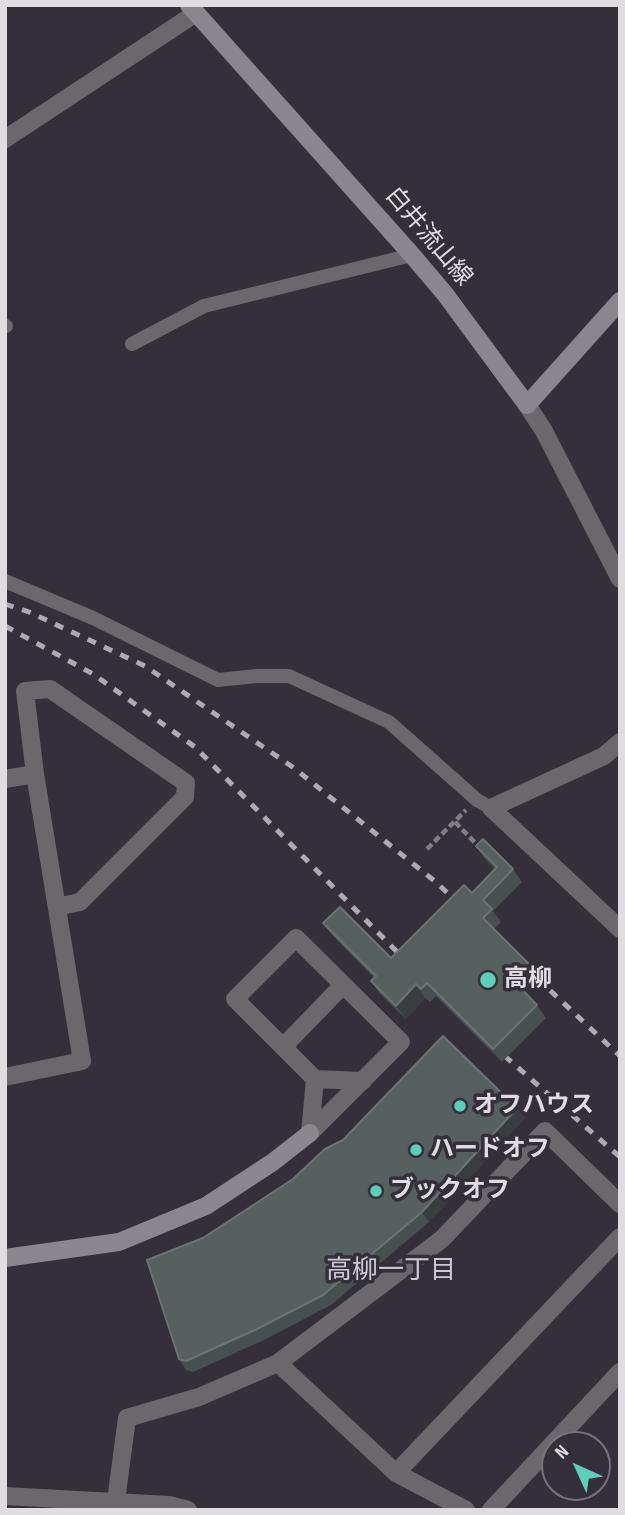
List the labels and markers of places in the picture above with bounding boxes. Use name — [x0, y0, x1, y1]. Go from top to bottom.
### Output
place label: 高柳 — [504, 966, 552, 994]
marker: 高柳 — [478, 970, 498, 990]
place label: オフハウス — [474, 1092, 594, 1120]
marker: オフハウス — [452, 1098, 468, 1114]
place label: ハードオフ — [430, 1136, 550, 1164]
marker: ハードオフ — [408, 1142, 424, 1158]
place label: ブックオフ — [390, 1177, 510, 1205]
marker: ブックオフ — [368, 1183, 384, 1199]

